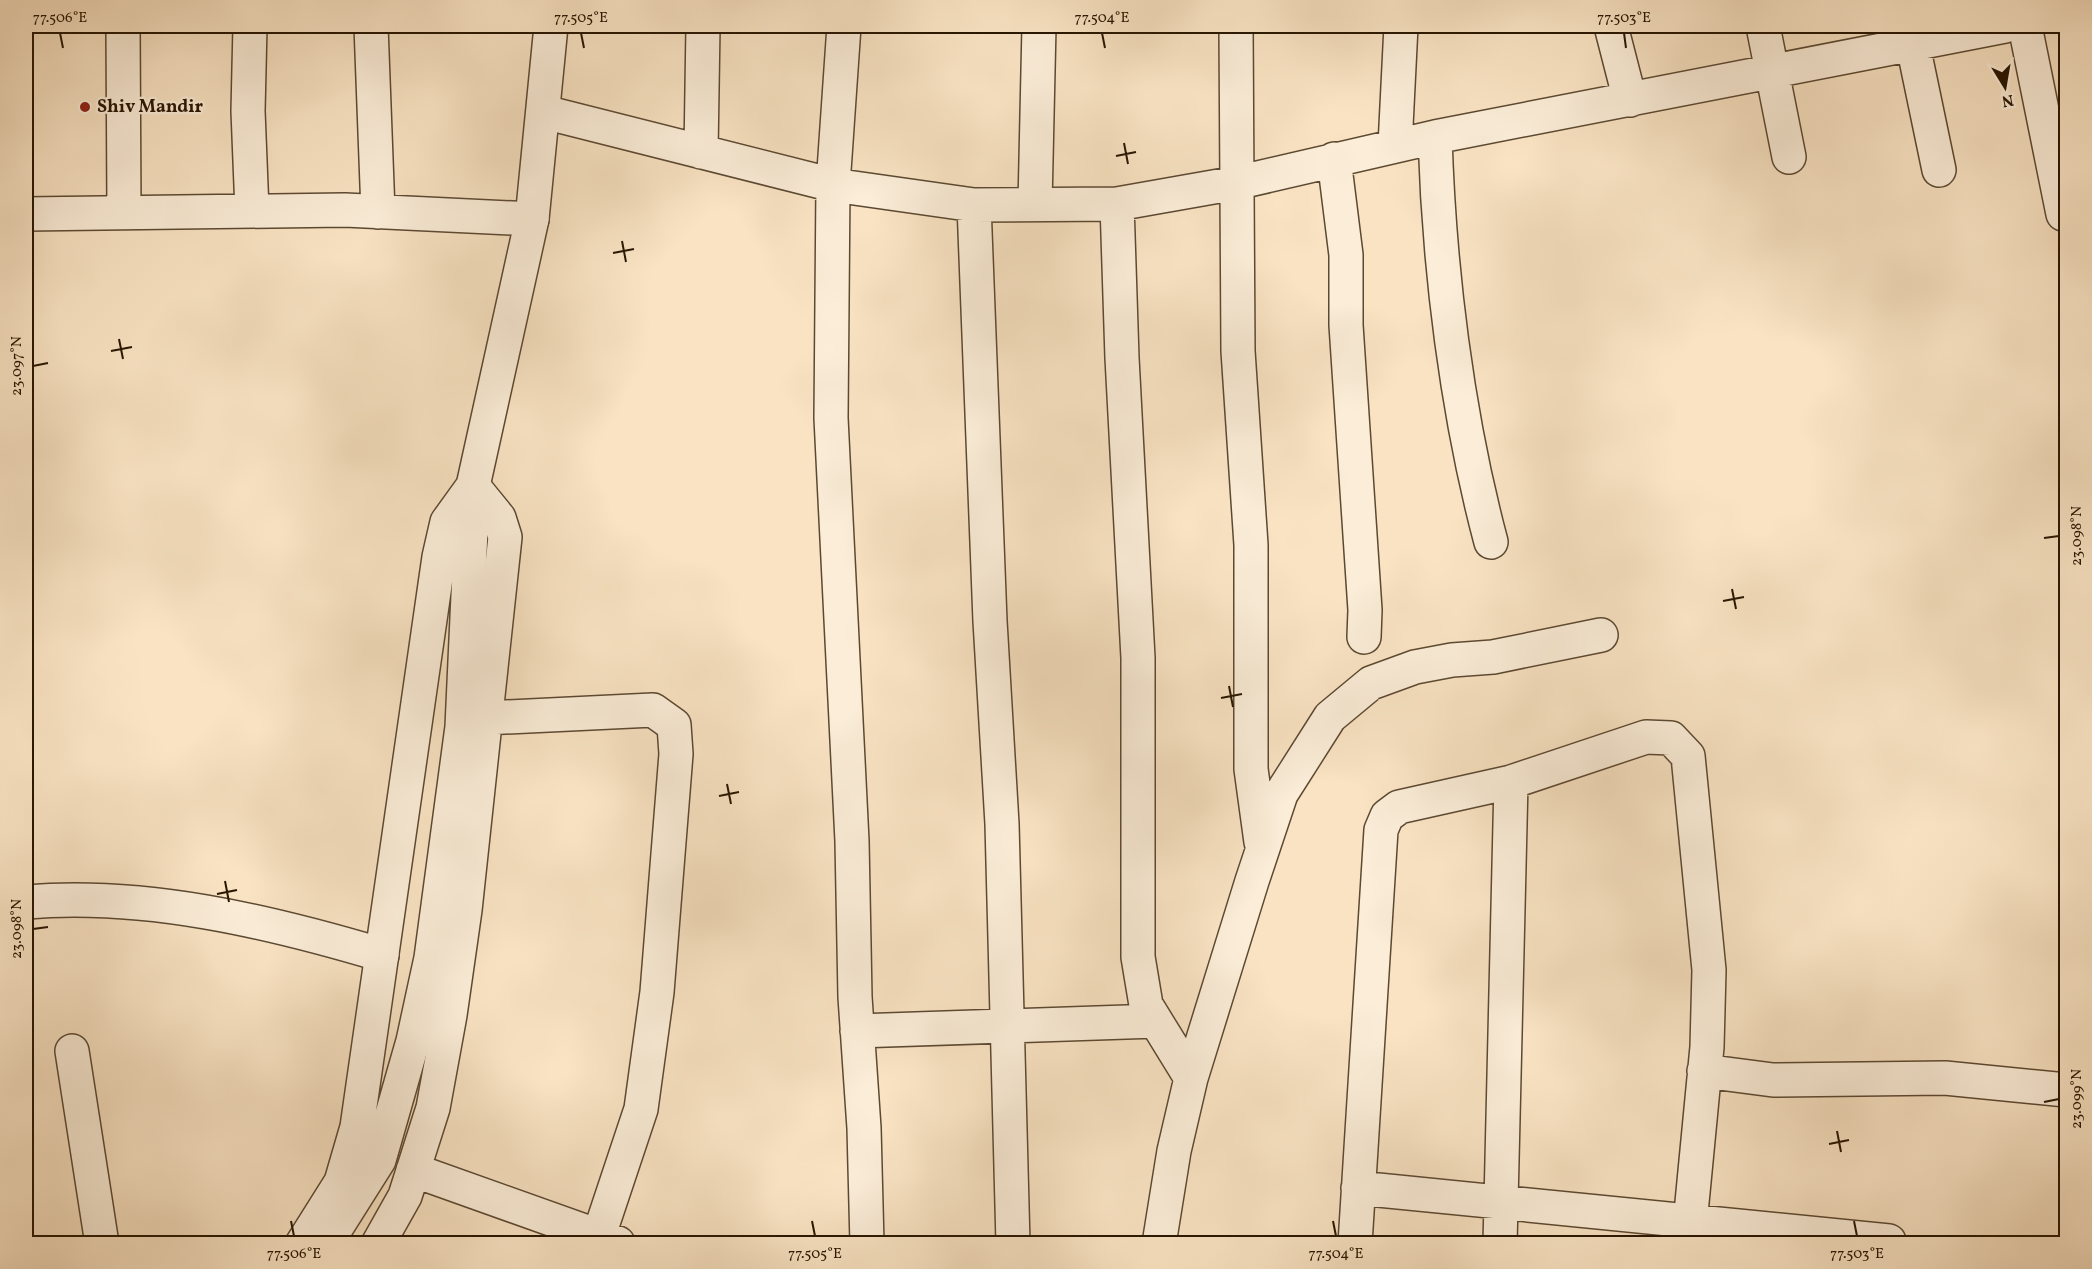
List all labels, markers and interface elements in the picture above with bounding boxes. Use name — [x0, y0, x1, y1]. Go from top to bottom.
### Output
text: 77.506°E — [33, 8, 87, 29]
text: 77.505°E — [554, 8, 608, 29]
text: 77.504°E — [1075, 8, 1129, 29]
text: 77.503°E — [1597, 8, 1651, 29]
north arrow — [1975, 57, 2035, 117]
text: N — [1999, 88, 2015, 112]
place label: Shiv Mandir — [97, 95, 204, 120]
marker: Shiv Mandir — [78, 100, 92, 114]
text: 23.097°N — [7, 336, 28, 396]
text: 23.098°N — [2067, 506, 2088, 566]
text: 23.098°N — [7, 899, 28, 959]
text: 23.099°N — [2067, 1069, 2088, 1129]
text: 77.506°E — [267, 1244, 321, 1265]
text: 77.505°E — [788, 1244, 842, 1265]
text: 77.504°E — [1309, 1244, 1363, 1265]
text: 77.503°E — [1830, 1244, 1884, 1265]

